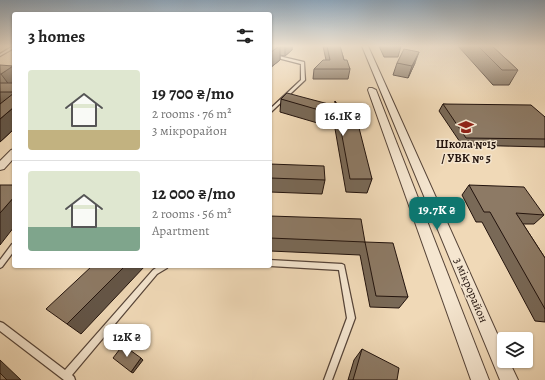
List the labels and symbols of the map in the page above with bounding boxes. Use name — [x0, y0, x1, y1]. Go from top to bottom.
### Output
pin: 16.1K ₴ — [306, 103, 380, 137]
school or university icon: Школа №15 / УВК № 5 — [457, 118, 475, 136]
place label: Школа №15 / УВК № 5 — [436, 136, 496, 166]
pin: 19.7K ₴ — [400, 197, 474, 231]
street label: 3 мікрорайон — [450, 255, 492, 325]
pin: 12K ₴ — [99, 324, 155, 358]

